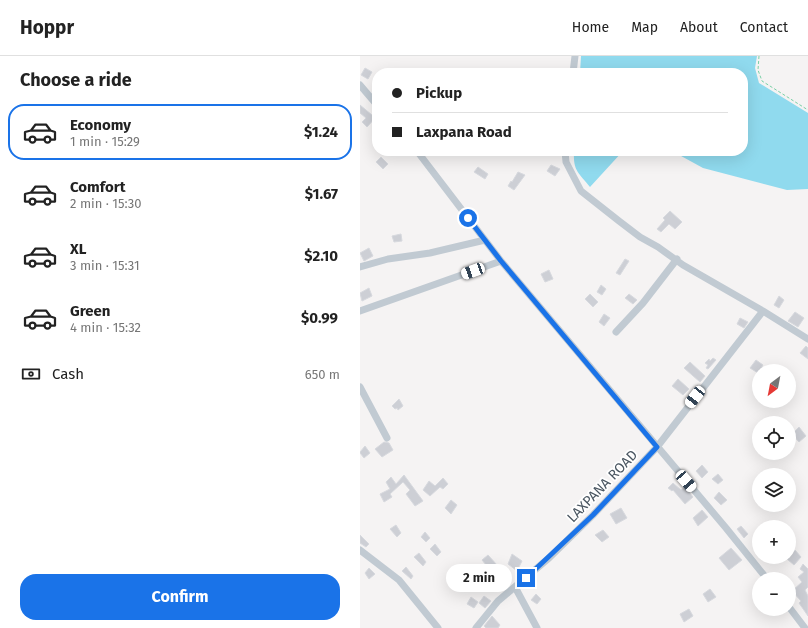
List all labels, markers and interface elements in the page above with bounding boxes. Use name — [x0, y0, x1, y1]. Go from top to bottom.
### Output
text: Hoppr — [20, 16, 74, 39]
text: Home — [572, 19, 609, 36]
text: Map — [631, 19, 658, 36]
text: About — [680, 19, 718, 36]
text: Contact — [740, 19, 788, 36]
text: Choose a ride — [20, 69, 132, 91]
text: Pickup — [416, 84, 462, 102]
icon: car — [22, 114, 58, 150]
text: Economy — [70, 116, 131, 134]
text: $1.24 — [304, 123, 338, 141]
text: Laxpana Road — [416, 123, 512, 141]
text: 1 min · 15:29 — [70, 134, 140, 149]
icon: car — [22, 176, 58, 212]
text: Comfort — [70, 178, 126, 196]
text: $1.67 — [305, 185, 338, 203]
text: 2 min · 15:30 — [70, 196, 141, 211]
route start — [459, 209, 477, 227]
icon: car — [22, 238, 58, 274]
text: XL — [70, 240, 86, 258]
text: $2.10 — [304, 247, 338, 265]
text: 3 min · 15:31 — [70, 258, 140, 273]
car — [460, 261, 486, 281]
icon: car — [22, 300, 58, 336]
text: Green — [70, 302, 110, 320]
text: $0.99 — [301, 309, 338, 327]
text: 4 min · 15:32 — [70, 320, 141, 335]
icon: cash — [20, 363, 42, 385]
north arrow — [752, 364, 796, 408]
map controls — [752, 364, 796, 616]
text: Cash — [52, 365, 84, 383]
text: 650 m — [305, 367, 340, 382]
car — [683, 384, 707, 410]
button: locate — [752, 416, 796, 460]
street label: LAXPANA ROAD — [564, 447, 641, 526]
car — [674, 468, 698, 494]
button: layers — [752, 468, 796, 512]
button: + — [752, 520, 796, 564]
callout: 2 min — [446, 564, 512, 592]
route end — [517, 569, 535, 587]
text: 2 min — [463, 570, 495, 585]
button: − — [752, 572, 796, 616]
button: Confirm — [20, 574, 340, 620]

